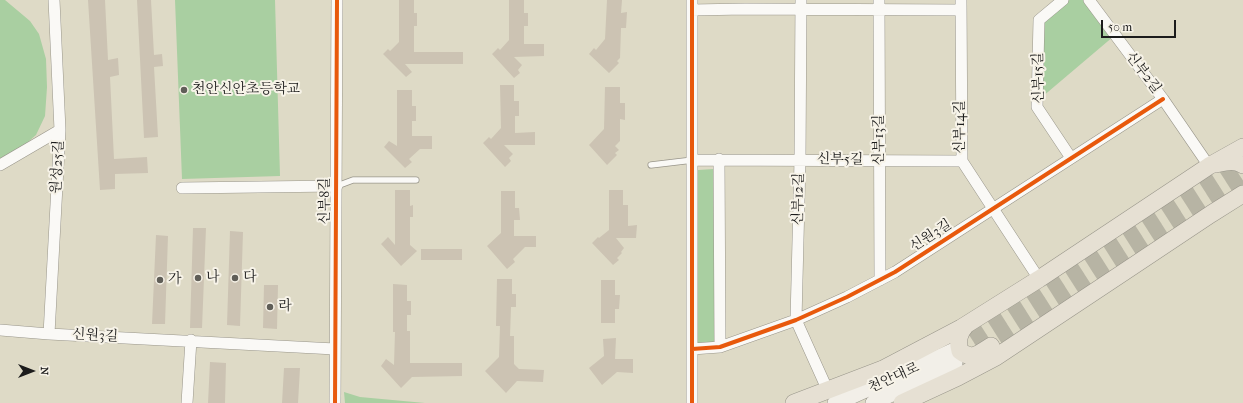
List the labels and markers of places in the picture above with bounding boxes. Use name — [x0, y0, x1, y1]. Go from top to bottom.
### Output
place label: 천안신안초등학교 — [192, 82, 300, 98]
marker: 천안신안초등학교 — [179, 85, 189, 95]
place label: 나 — [206, 270, 220, 286]
place label: 다 — [243, 270, 257, 286]
place label: 가 — [168, 272, 182, 288]
marker: 나 — [193, 273, 203, 283]
marker: 다 — [230, 273, 240, 283]
marker: 가 — [155, 275, 165, 285]
place label: 라 — [278, 299, 292, 315]
marker: 라 — [265, 302, 275, 312]

